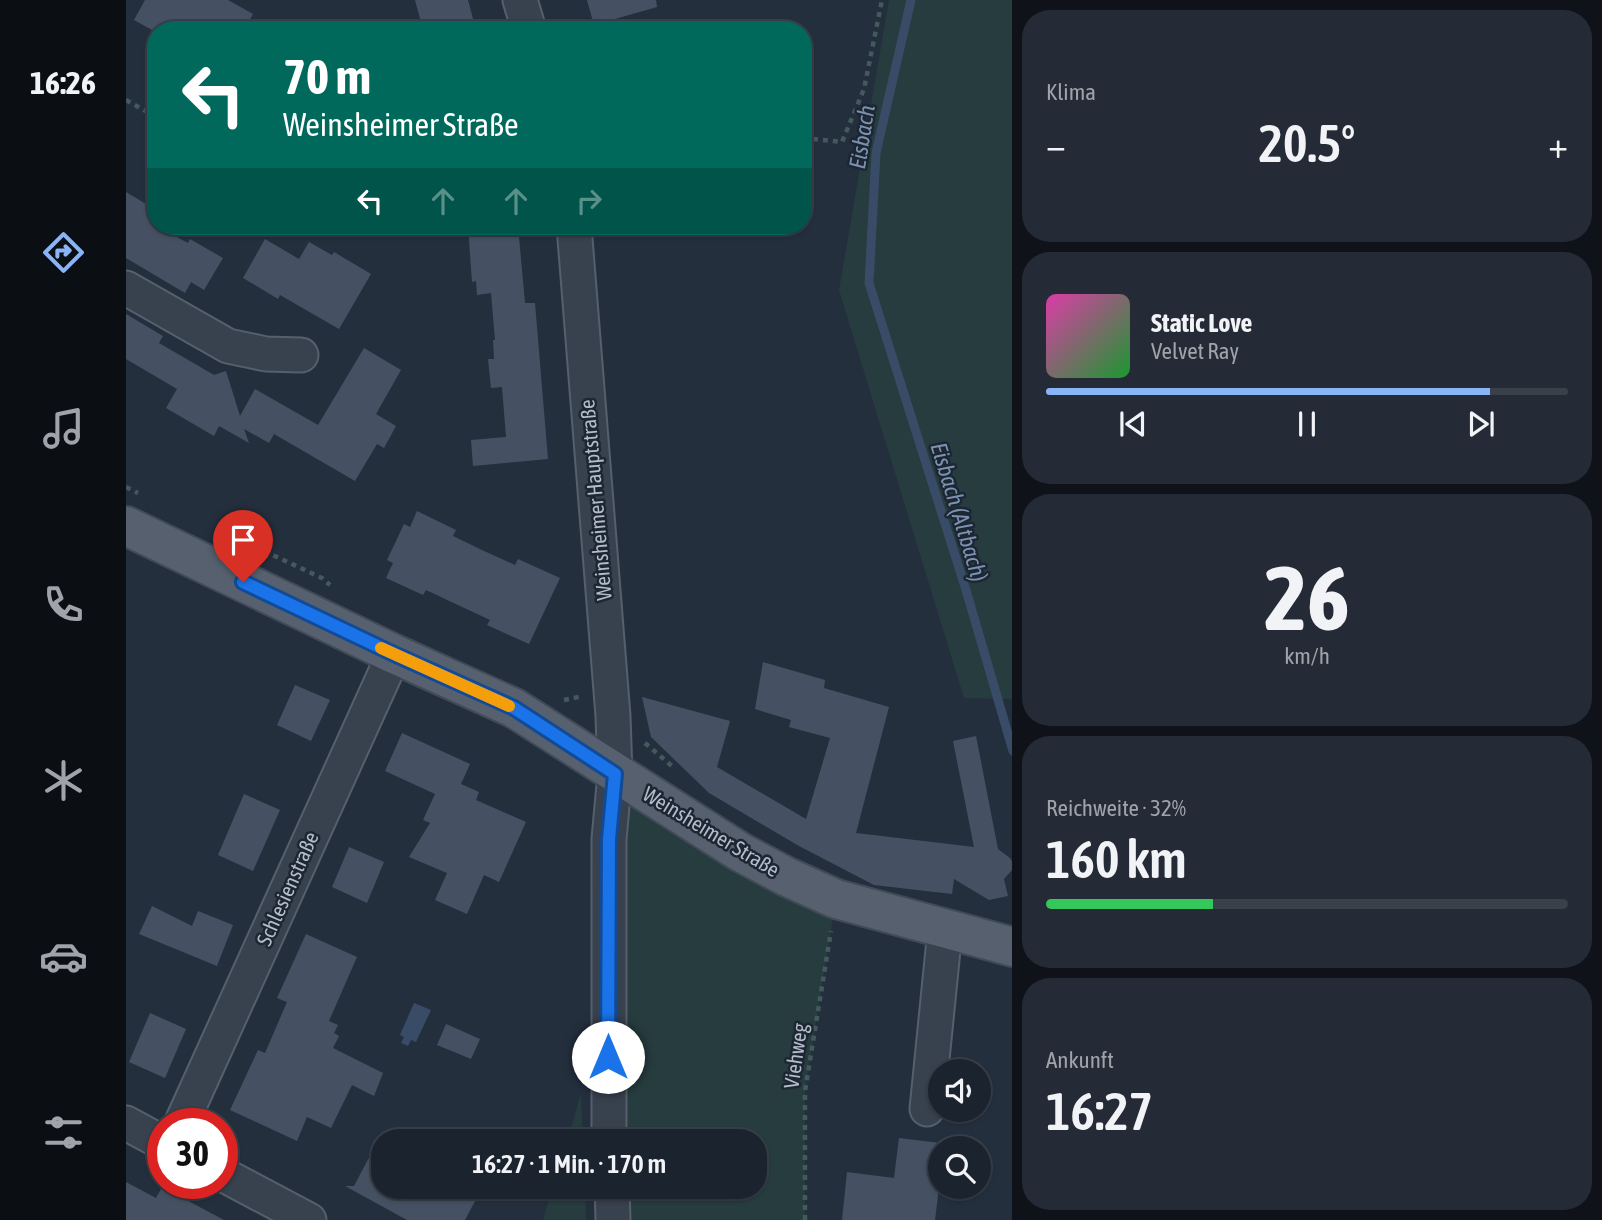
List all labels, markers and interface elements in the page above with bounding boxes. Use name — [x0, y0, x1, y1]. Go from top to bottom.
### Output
text: 70 m — [283, 48, 371, 104]
icon: left — [168, 49, 259, 140]
text: 16:26 — [30, 64, 96, 101]
text: Klima — [1046, 79, 1096, 105]
water label: Eisbach — [844, 103, 880, 171]
text: Weinsheimer Straße — [283, 106, 519, 143]
text: 20.5° — [1259, 113, 1355, 173]
text: − — [1046, 123, 1066, 166]
text: + — [1548, 123, 1568, 166]
icon: left — [351, 182, 389, 220]
icon: ahead — [424, 182, 462, 220]
icon: ahead — [497, 182, 535, 220]
icon: right — [570, 182, 608, 220]
icon: directions — [39, 228, 88, 277]
text: Static Love — [1151, 308, 1252, 338]
text: Velvet Ray — [1151, 338, 1239, 364]
street label: Weinsheimer Hauptstraße — [574, 399, 616, 601]
icon: music — [39, 404, 88, 453]
icon: previous — [1114, 405, 1152, 443]
icon: pause — [1288, 405, 1326, 443]
icon: next — [1462, 405, 1500, 443]
water label: Eisbach (Altbach) — [926, 439, 992, 585]
pin — [213, 510, 273, 582]
icon: arrive — [224, 521, 262, 559]
text: 26 — [1264, 545, 1350, 649]
icon: phone — [39, 580, 88, 629]
text: km/h — [1284, 643, 1330, 669]
icon: climate — [39, 756, 88, 805]
street label: Weinsheimer Straße — [639, 781, 784, 881]
text: Reichweite · 32% — [1046, 795, 1186, 821]
street label: Schlesienstraße — [251, 828, 323, 949]
text: 160 km — [1046, 829, 1187, 889]
icon: car — [39, 932, 88, 981]
position arrow — [571, 1020, 645, 1094]
street label: Viehweg — [779, 1022, 811, 1090]
text: Ankunft — [1046, 1047, 1114, 1073]
map controls — [928, 1059, 991, 1199]
button: sound — [928, 1059, 991, 1122]
text: 16:27 — [1046, 1081, 1153, 1141]
icon: filters — [39, 1108, 88, 1157]
speed limit sign: 30 — [147, 1108, 238, 1199]
button: search — [928, 1136, 991, 1199]
text: 16:27 · 1 Min. · 170 m — [472, 1149, 666, 1179]

